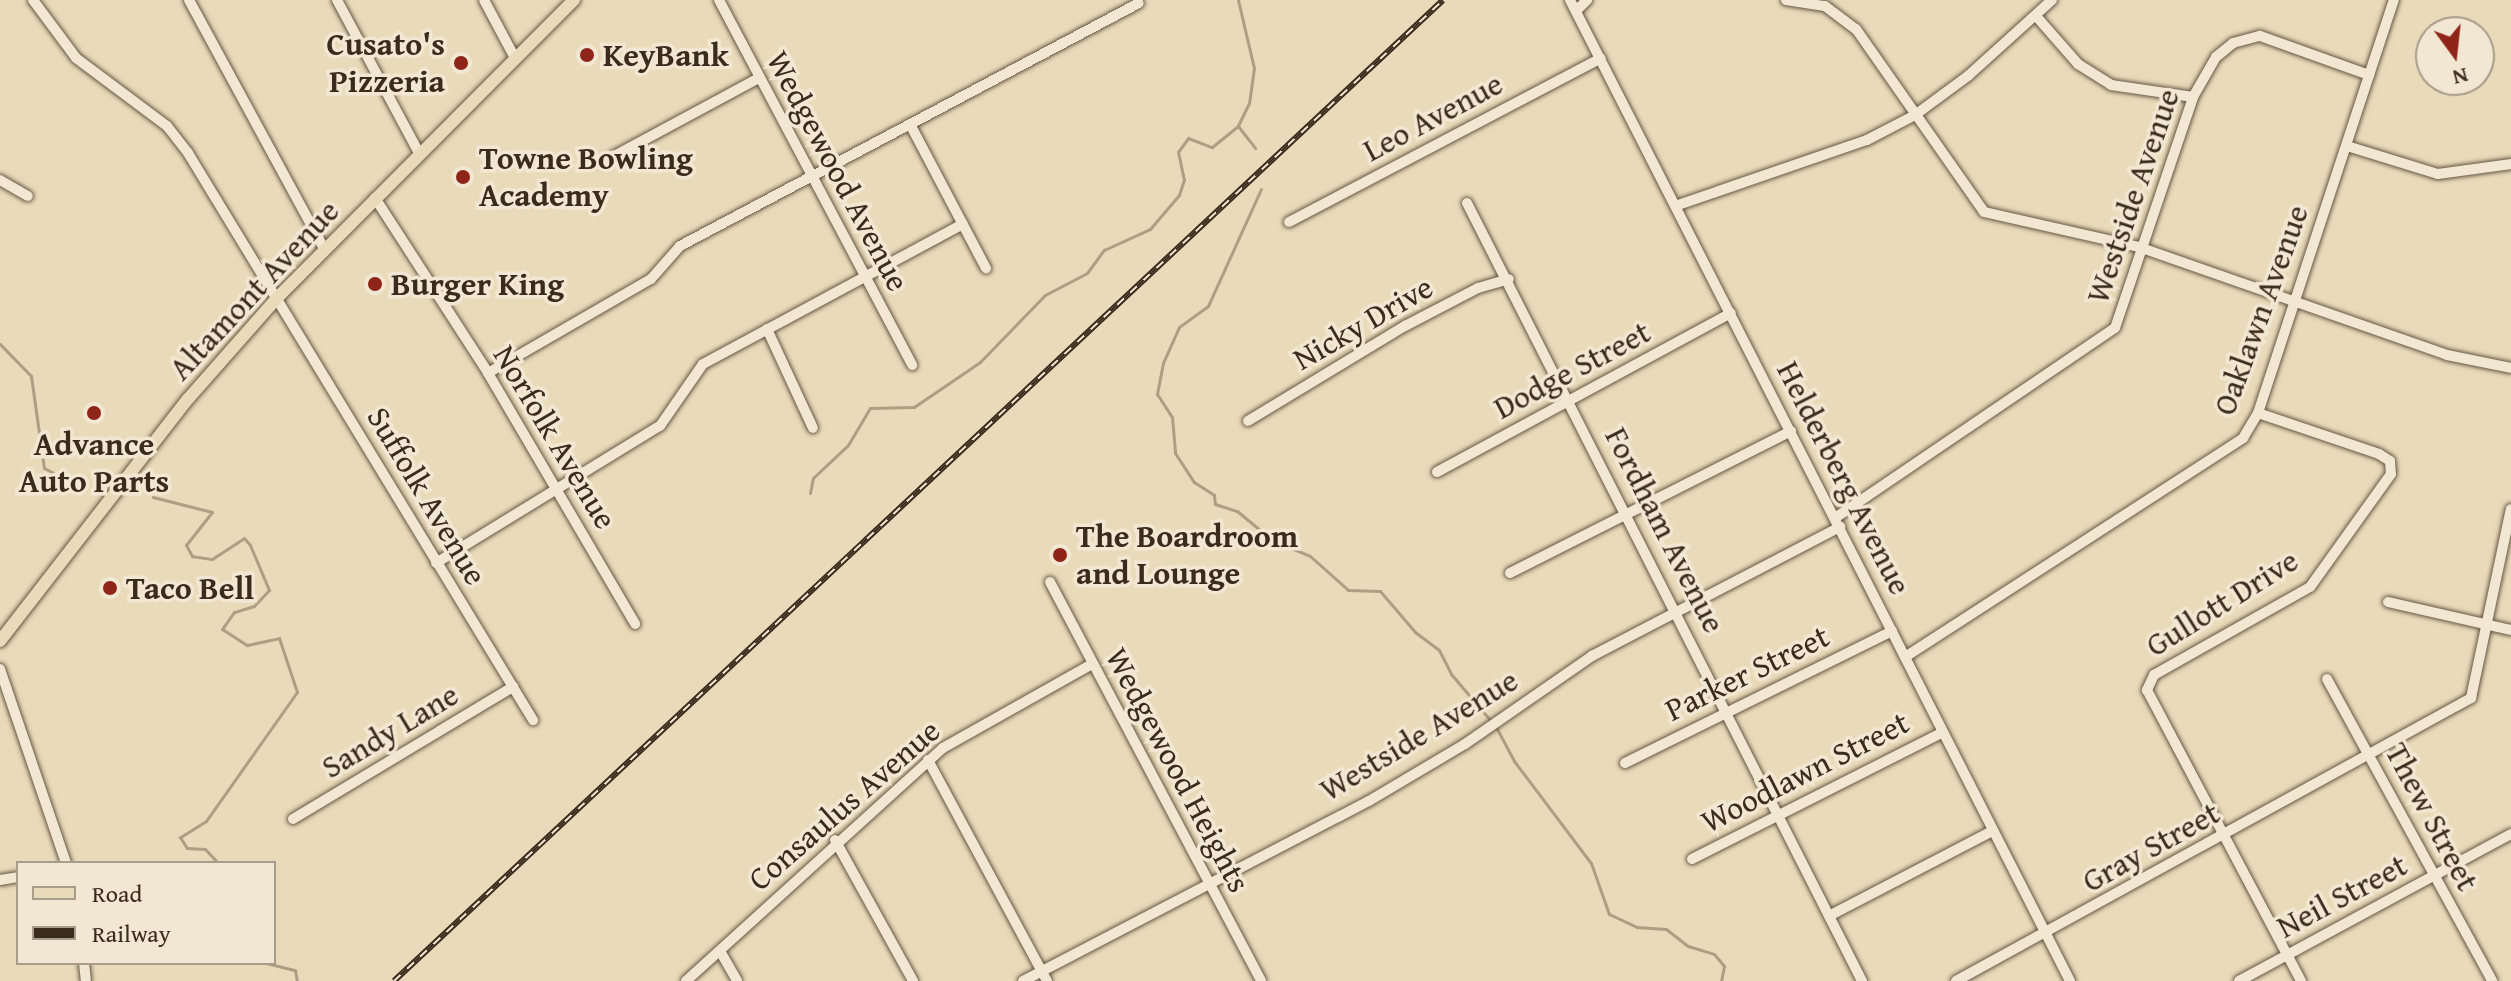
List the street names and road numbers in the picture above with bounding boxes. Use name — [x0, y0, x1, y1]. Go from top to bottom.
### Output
street label: Wedgewood Avenue — [759, 44, 917, 298]
street label: Leo Avenue — [1357, 64, 1509, 170]
street label: Westside Avenue — [2078, 84, 2188, 308]
street label: Altamont Avenue — [161, 192, 347, 388]
street label: Oaklawn Avenue — [2205, 200, 2317, 420]
street label: Nicky Drive — [1286, 268, 1440, 378]
street label: Dodge Street — [1487, 313, 1657, 427]
street label: Norfolk Avenue — [485, 338, 625, 536]
street label: Helderberg Avenue — [1769, 355, 1919, 601]
street label: Suffolk Avenue — [359, 400, 495, 592]
street label: Fordham Avenue — [1597, 421, 1733, 639]
street label: Gullott Drive — [2139, 541, 2305, 665]
street label: Parker Street — [1659, 617, 1835, 729]
street label: Wedgewood Heights — [1097, 641, 1259, 899]
street label: Westside Avenue — [1313, 661, 1525, 809]
street label: Sandy Lane — [315, 675, 465, 787]
street label: Woodlawn Street — [1695, 703, 1915, 841]
street label: Consaulus Avenue — [740, 711, 948, 899]
street label: Thew Street — [2377, 737, 2487, 897]
street label: Gray Street — [2076, 794, 2226, 900]
street label: Neil Street — [2270, 846, 2414, 946]

